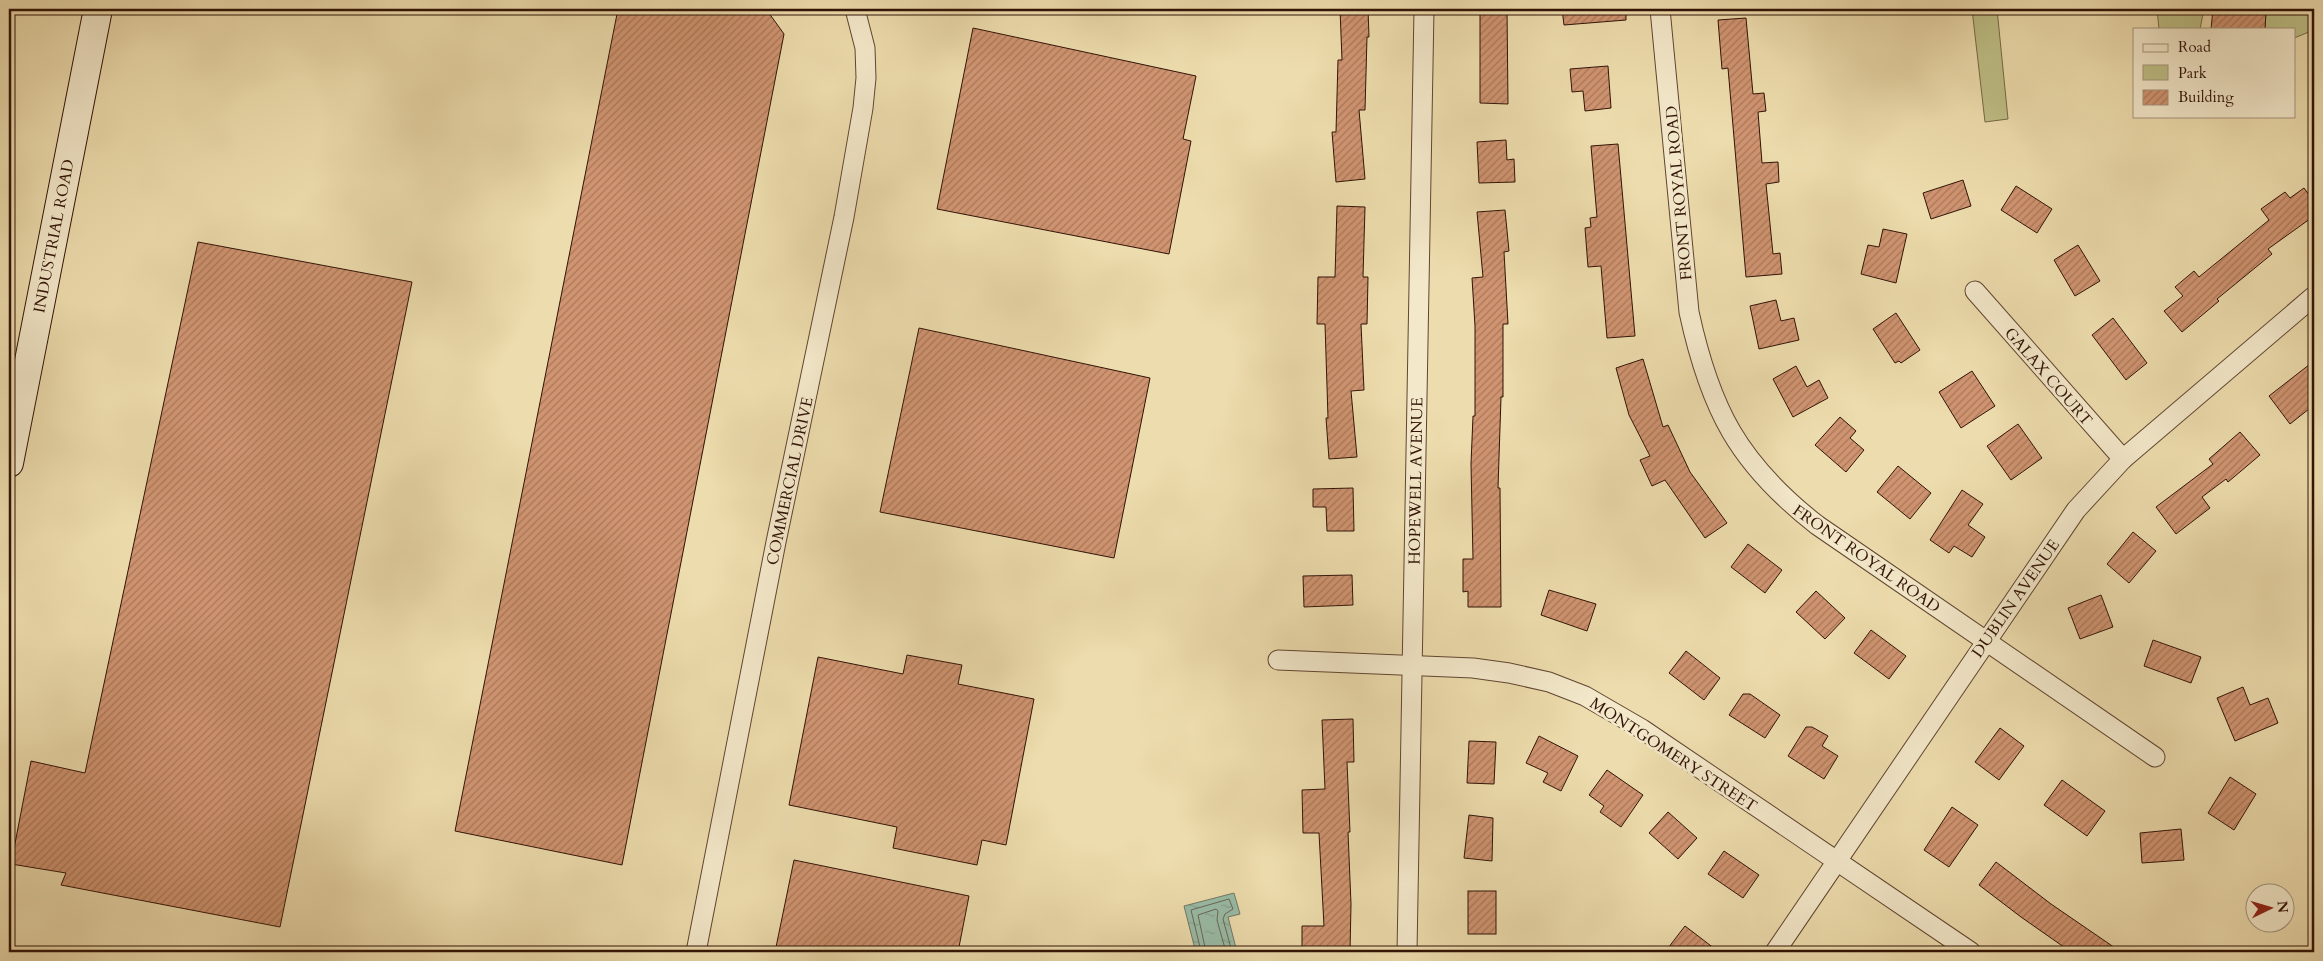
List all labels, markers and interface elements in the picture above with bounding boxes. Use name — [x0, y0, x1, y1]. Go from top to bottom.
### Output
legend — [2133, 28, 2296, 118]
text: Road — [2178, 37, 2211, 57]
text: Park — [2178, 63, 2207, 83]
text: Building — [2178, 87, 2234, 107]
street label: FRONT ROYAL ROAD — [1660, 105, 1698, 281]
street label: INDUSTRIAL ROAD — [28, 157, 80, 315]
street label: GALAX COURT — [1999, 323, 2097, 431]
street label: COMMERCIAL DRIVE — [761, 395, 819, 567]
street label: HOPEWELL AVENUE — [1404, 397, 1428, 565]
street label: FRONT ROYAL ROAD — [1788, 500, 1945, 618]
street label: DUBLIN AVENUE — [1967, 535, 2065, 662]
street label: MONTGOMERY STREET — [1586, 692, 1762, 817]
north arrow — [2246, 884, 2296, 934]
text: N — [2272, 900, 2292, 914]

